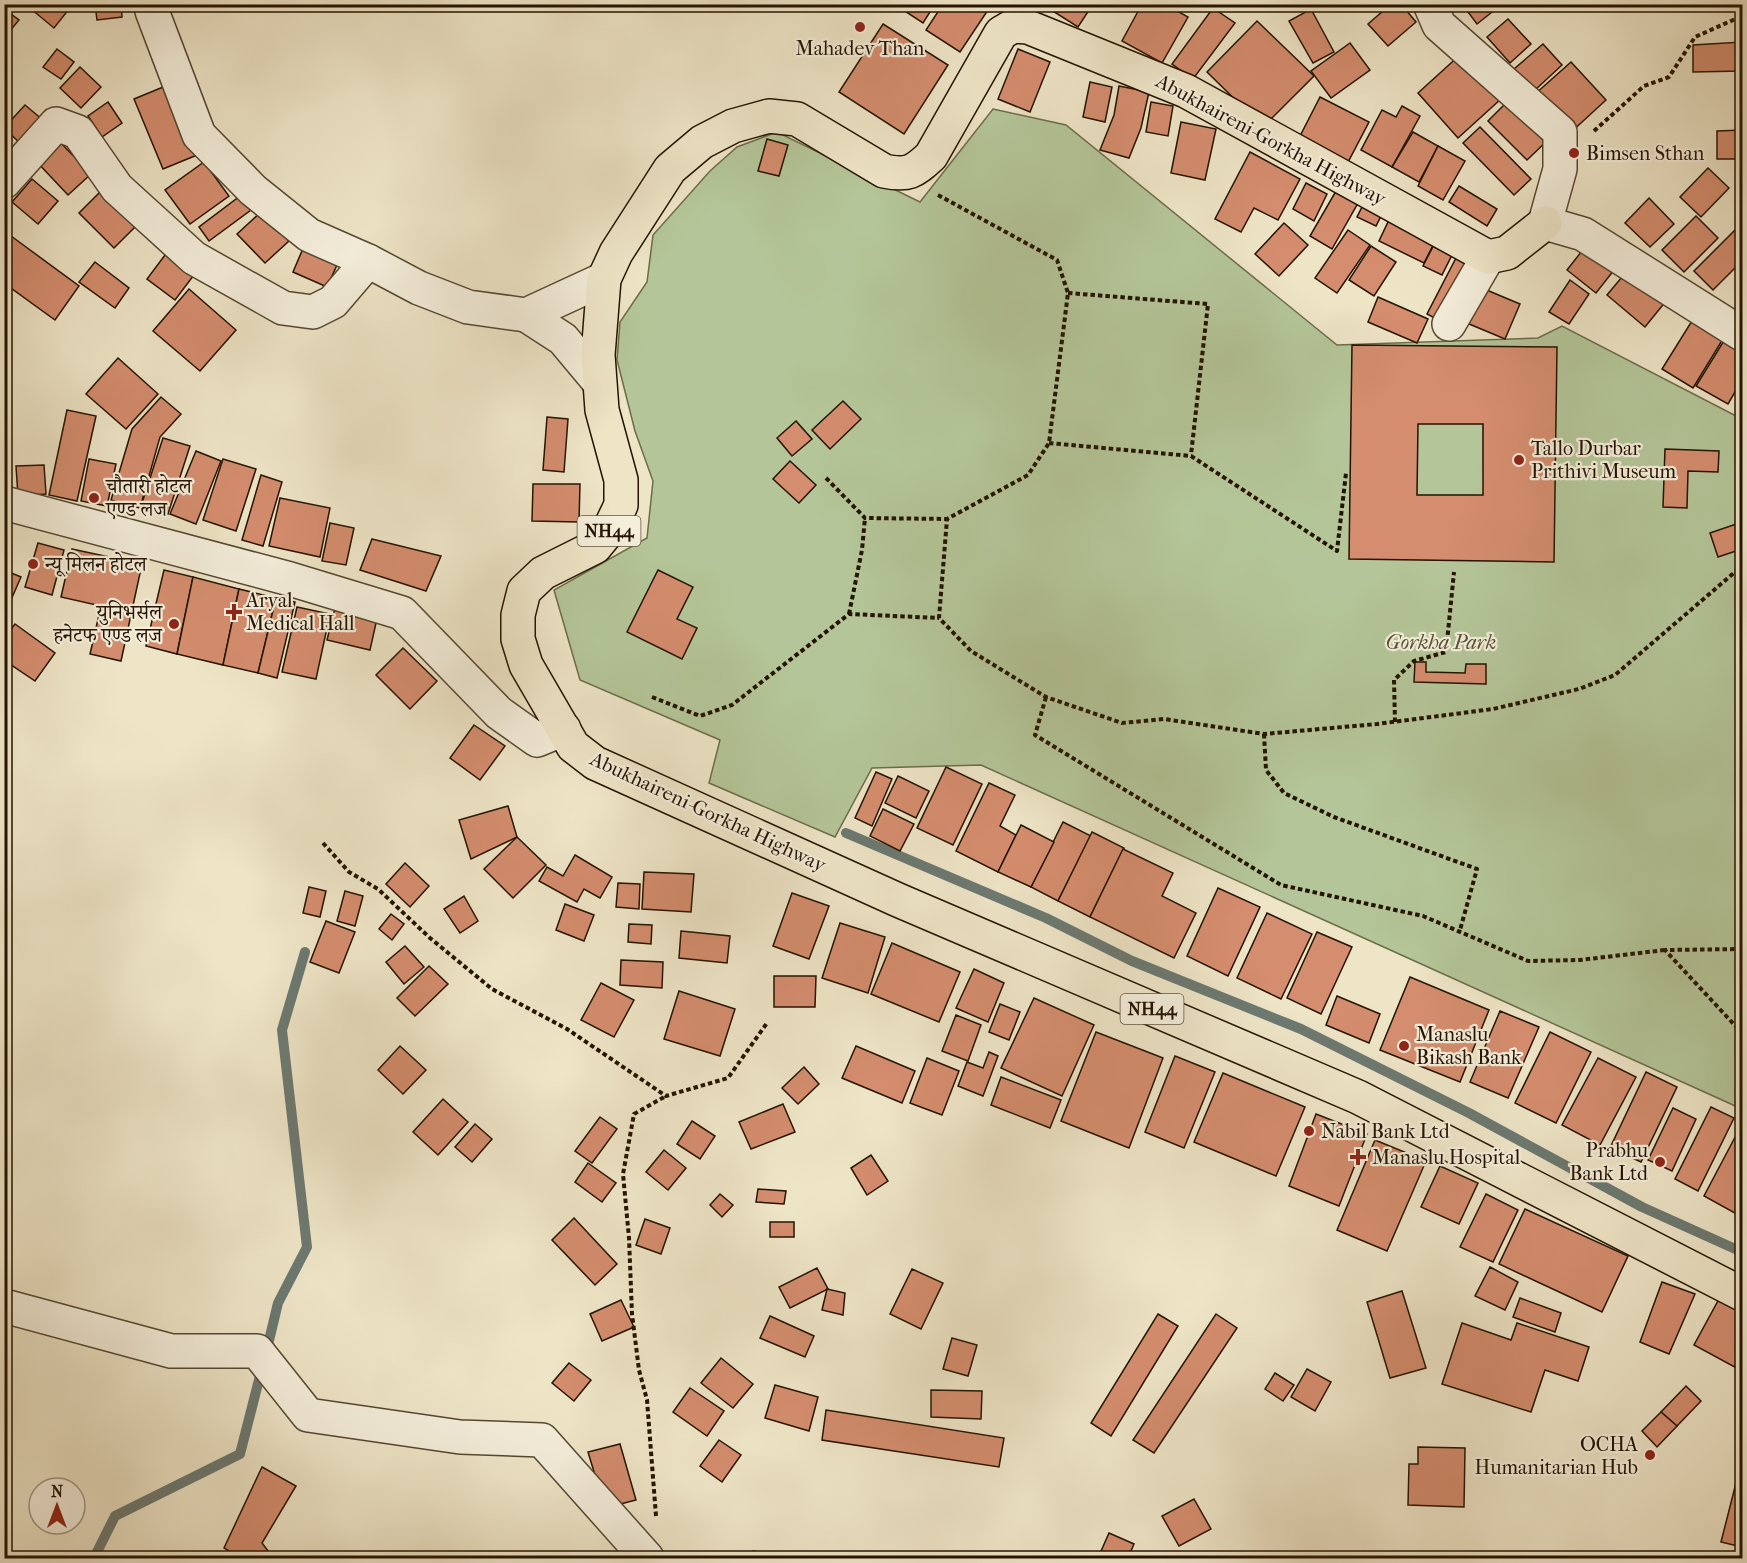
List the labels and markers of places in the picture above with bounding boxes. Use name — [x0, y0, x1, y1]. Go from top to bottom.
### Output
marker: Mahadev Than — [853, 20, 867, 34]
place label: Mahadev Than — [796, 37, 925, 60]
place label: Bimsen Sthan — [1586, 142, 1705, 165]
marker: Bimsen Sthan — [1567, 146, 1581, 160]
place label: Tallo Durbar Prithivi Museum — [1531, 437, 1676, 483]
marker: Tallo Durbar Prithivi Museum — [1512, 453, 1526, 467]
place label: चौतारी होटल एण्ड लज — [105, 474, 192, 521]
marker: चौतारी होटल एण्ड लज — [87, 491, 101, 505]
place label: न्यू मिलन होटल — [44, 552, 147, 577]
marker: न्यू मिलन होटल — [26, 557, 40, 571]
place label: Aryal Medical Hall — [245, 589, 355, 635]
place label: युनिभर्सल हनेटफ एण्ड लज — [52, 600, 164, 647]
marker: Aryal Medical Hall — [227, 605, 241, 619]
marker: युनिभर्सल हनेटफ एण्ड लज — [167, 617, 181, 631]
place label: Manaslu Bikash Bank — [1416, 1023, 1522, 1069]
marker: Manaslu Bikash Bank — [1397, 1039, 1411, 1053]
place label: Nabil Bank Ltd — [1321, 1120, 1451, 1143]
marker: Nabil Bank Ltd — [1302, 1124, 1316, 1138]
place label: Prabhu Bank Ltd — [1569, 1139, 1649, 1185]
place label: Manaslu Hospital — [1372, 1146, 1521, 1169]
marker: Manaslu Hospital — [1349, 1148, 1367, 1166]
marker: Prabhu Bank Ltd — [1653, 1155, 1667, 1169]
place label: OCHA Humanitarian Hub — [1475, 1433, 1639, 1479]
marker: OCHA Humanitarian Hub — [1643, 1448, 1657, 1462]

